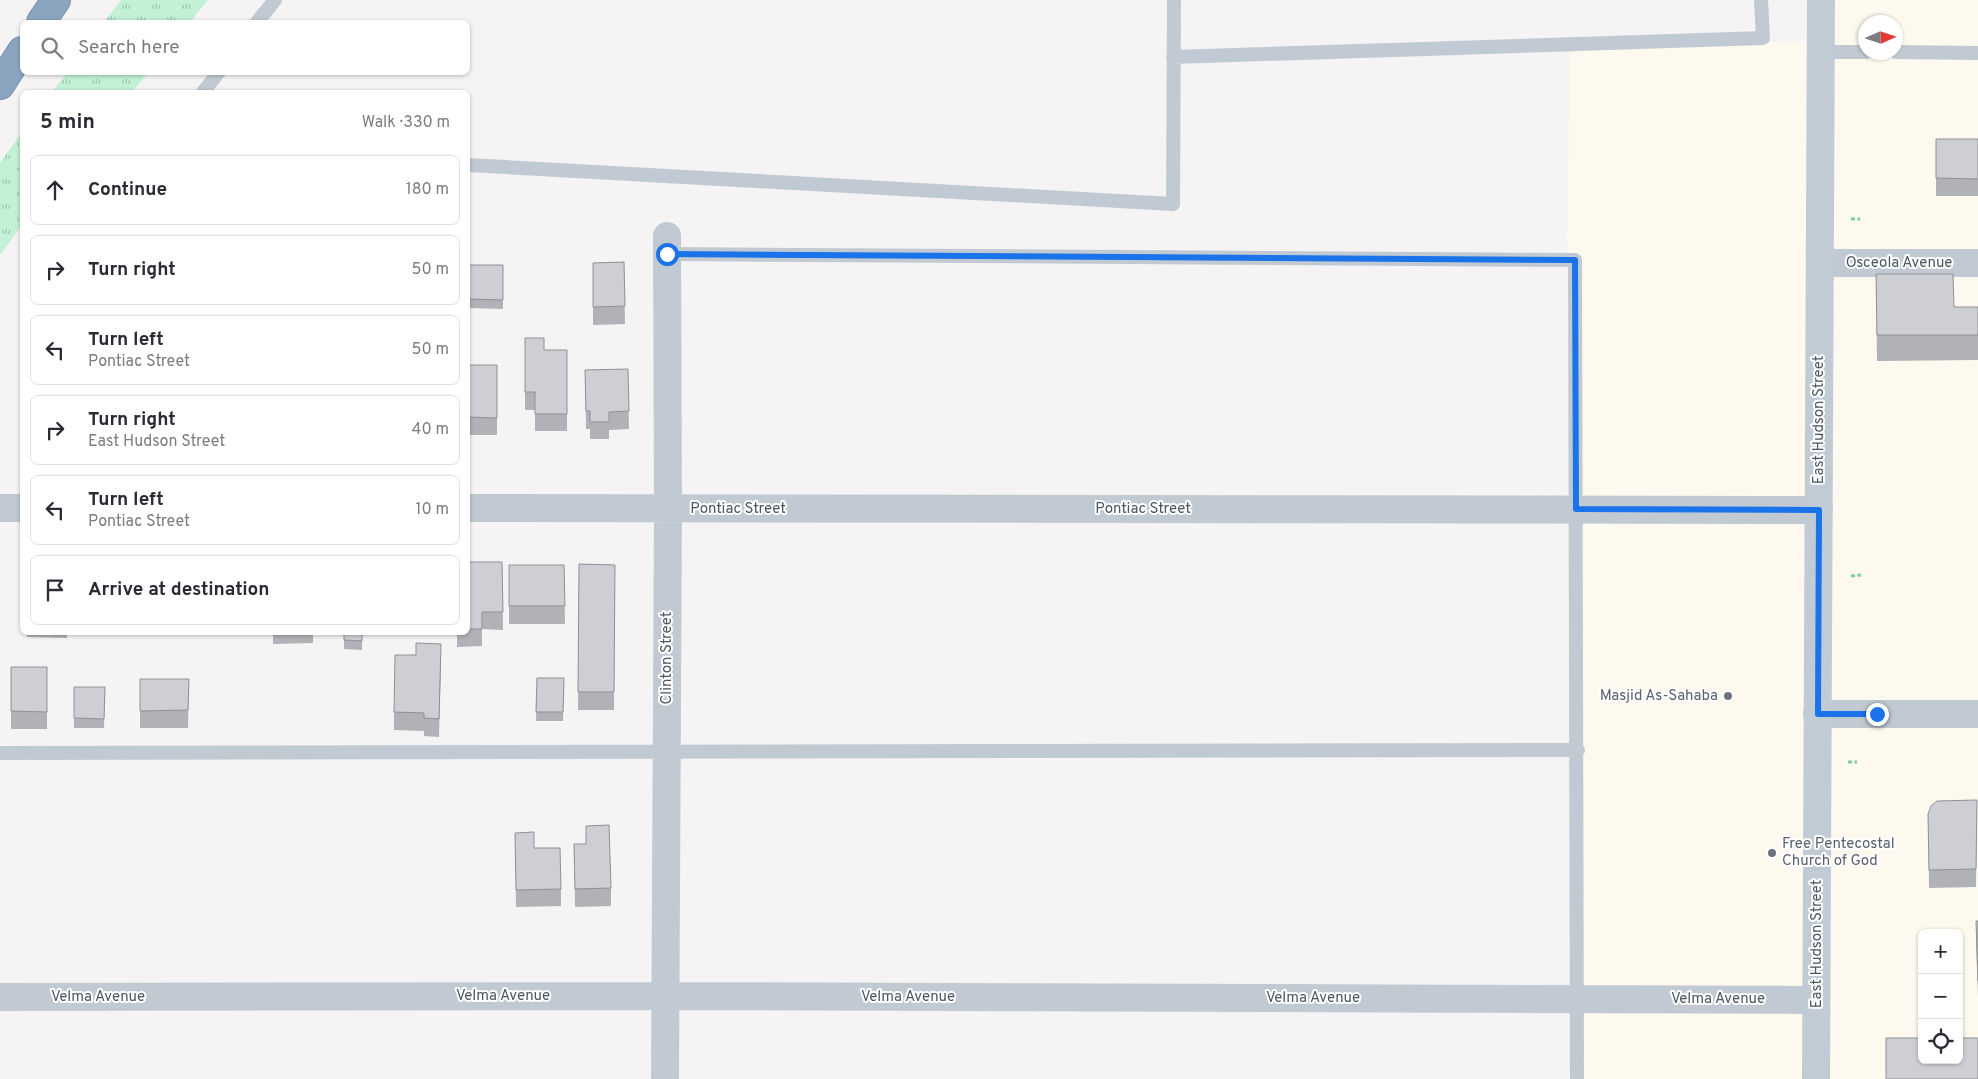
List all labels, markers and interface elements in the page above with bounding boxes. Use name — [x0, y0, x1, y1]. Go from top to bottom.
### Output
north arrow — [1858, 15, 1903, 60]
search box — [20, 20, 470, 75]
icon: search — [38, 34, 66, 62]
text: Search here — [78, 36, 180, 60]
text: 5 min — [40, 109, 95, 136]
text: Walk · 330 m — [362, 113, 450, 133]
icon: ahead — [41, 176, 69, 204]
text: Continue — [88, 178, 167, 202]
text: 180 m — [406, 180, 449, 200]
route start — [656, 243, 679, 266]
street label: Osceola Avenue — [1846, 254, 1952, 273]
icon: right — [41, 256, 69, 284]
text: Turn right — [88, 258, 176, 282]
text: 50 m — [412, 260, 449, 280]
text: Turn left — [88, 328, 164, 352]
icon: left — [41, 336, 69, 364]
text: 50 m — [412, 340, 449, 360]
text: Pontiac Street — [88, 352, 190, 372]
street label: East Hudson Street — [1810, 356, 1829, 484]
text: Turn right — [88, 408, 176, 432]
icon: right — [41, 416, 69, 444]
text: 40 m — [411, 420, 449, 440]
text: East Hudson Street — [88, 432, 225, 452]
text: Turn left — [88, 488, 164, 512]
icon: left — [41, 496, 69, 524]
text: 10 m — [415, 500, 449, 520]
street label: Pontiac Street — [690, 500, 786, 519]
street label: Pontiac Street — [1095, 500, 1191, 519]
text: Pontiac Street — [88, 512, 190, 532]
icon: arrive — [41, 576, 69, 604]
text: Arrive at destination — [88, 578, 269, 602]
street label: Clinton Street — [658, 612, 677, 704]
place label: Masjid As-Sahaba — [1600, 687, 1718, 706]
marker: Masjid As-Sahaba — [1722, 690, 1734, 702]
route end — [1866, 703, 1889, 726]
place label: Free Pentecostal Church of God — [1782, 835, 1895, 871]
marker: Free Pentecostal Church of God — [1766, 847, 1778, 859]
street label: East Hudson Street — [1808, 880, 1827, 1008]
map controls — [1918, 929, 1963, 1064]
button: + — [1918, 929, 1963, 974]
button: − — [1918, 974, 1963, 1019]
street label: Velma Avenue — [456, 987, 550, 1006]
street label: Velma Avenue — [51, 988, 145, 1007]
street label: Velma Avenue — [861, 988, 955, 1007]
street label: Velma Avenue — [1266, 989, 1360, 1008]
street label: Velma Avenue — [1671, 990, 1765, 1009]
button: locate — [1918, 1019, 1963, 1064]

